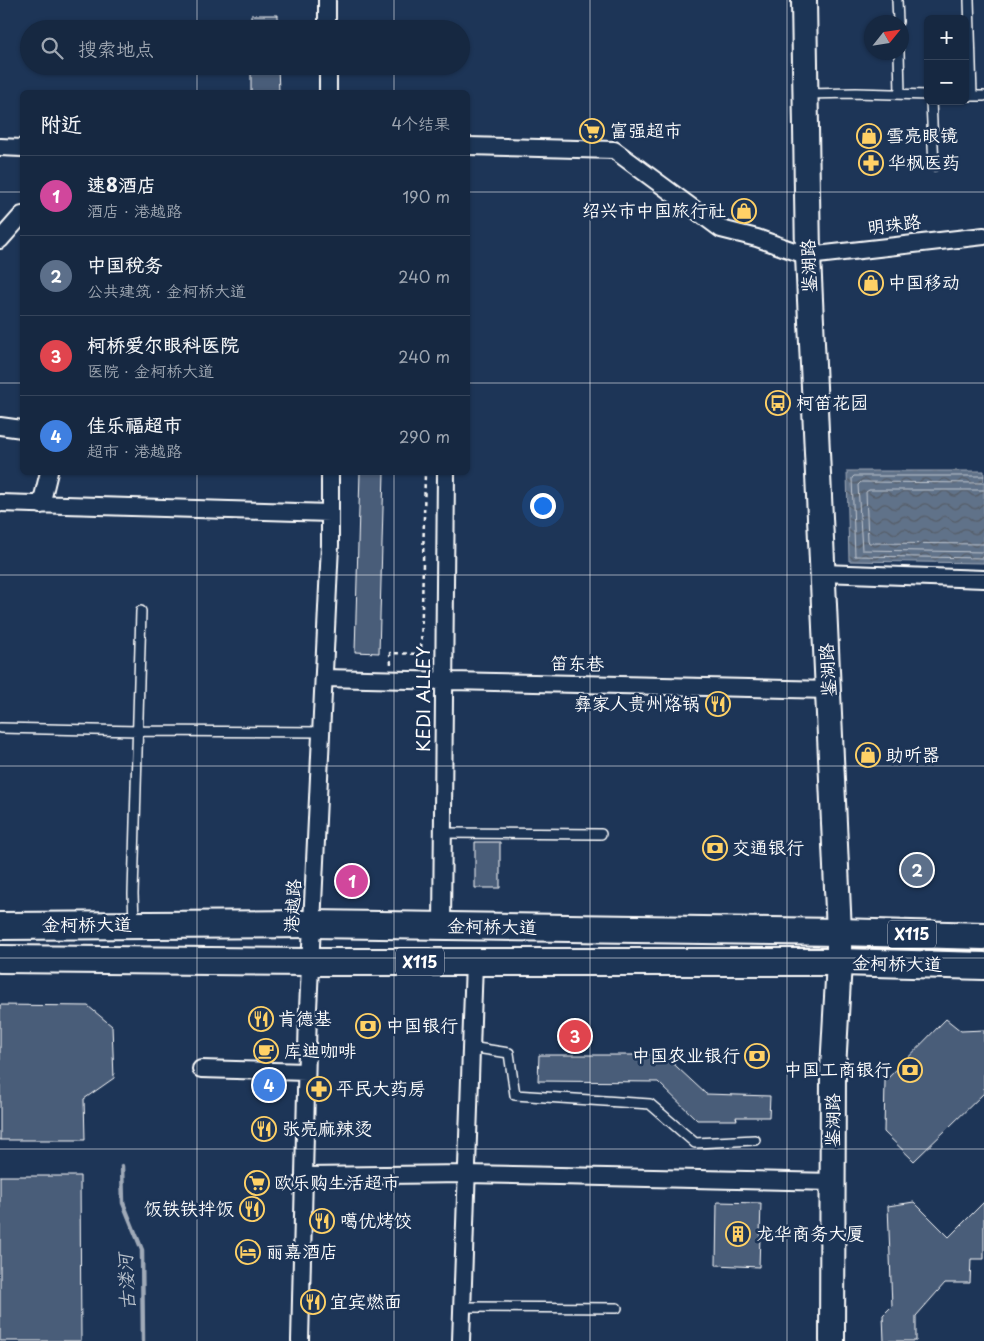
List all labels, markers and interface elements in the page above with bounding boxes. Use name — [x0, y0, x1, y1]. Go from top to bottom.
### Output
north arrow — [864, 15, 909, 60]
map controls — [924, 15, 969, 105]
button: + — [924, 15, 969, 60]
search box — [20, 20, 470, 75]
icon: search — [38, 34, 66, 62]
text: 搜索地点 — [78, 34, 154, 62]
button: − — [924, 60, 969, 105]
text: 附近 — [40, 107, 82, 139]
text: 4个结果 — [391, 111, 450, 135]
place label: 富强超市 — [610, 116, 682, 143]
supermarket icon: 富强超市 — [579, 118, 605, 144]
place label: 雪亮眼镜 — [886, 121, 958, 148]
shop icon: 雪亮眼镜 — [856, 123, 882, 149]
place label: 华枫医药 — [888, 148, 960, 175]
pharmacy icon: 华枫医药 — [858, 150, 884, 176]
text: 速8酒店 — [87, 170, 156, 198]
text: 1 — [52, 184, 60, 208]
text: 190 m — [402, 184, 450, 208]
place label: 绍兴市中国旅行社 — [582, 196, 726, 223]
text: 酒店 · 港越路 — [87, 198, 182, 222]
shop icon: 绍兴市中国旅行社 — [731, 198, 757, 224]
street label: 明珠路 — [865, 207, 922, 240]
street label: 鉴湖路 — [793, 239, 822, 294]
text: 中国税务 — [87, 250, 163, 278]
text: 2 — [50, 264, 62, 288]
text: 240 m — [398, 264, 450, 288]
place label: 中国移动 — [888, 268, 960, 295]
shop icon: 中国移动 — [858, 270, 884, 296]
text: 公共建筑 · 金柯桥大道 — [87, 278, 246, 302]
text: 柯桥爱尔眼科医院 — [87, 330, 239, 358]
text: 3 — [51, 344, 61, 368]
text: 240 m — [398, 344, 450, 368]
text: 医院 · 金柯桥大道 — [87, 358, 214, 382]
place label: 柯笛花园 — [796, 388, 868, 415]
bus stop icon: 柯笛花园 — [765, 390, 791, 416]
text: 佳乐福超市 — [87, 410, 182, 438]
text: 4 — [51, 424, 61, 448]
text: 290 m — [399, 424, 450, 448]
text: 超市 · 港越路 — [87, 438, 182, 462]
your location — [530, 493, 556, 519]
street label: 鉴湖路 — [812, 642, 841, 698]
street label: KEDI ALLEY — [409, 646, 436, 752]
street label: 笛东巷 — [550, 649, 604, 676]
place label: 彝家人贵州烙锅 — [574, 689, 700, 716]
restaurant icon: 彝家人贵州烙锅 — [705, 691, 731, 717]
place label: 助听器 — [886, 740, 940, 767]
shop icon: 助听器 — [855, 742, 881, 768]
place label: 交通银行 — [732, 833, 804, 860]
bank icon: 交通银行 — [702, 835, 728, 861]
pin: 2 — [901, 851, 933, 889]
pin: 1 — [336, 862, 368, 900]
street label: 港越路 — [277, 878, 306, 934]
street label: 金柯桥大道 — [42, 910, 132, 937]
street label: 金柯桥大道 — [447, 911, 537, 940]
road number: X115 — [888, 921, 936, 948]
street label: 金柯桥大道 — [852, 948, 942, 977]
road number: X115 — [396, 949, 444, 976]
place label: 肯德基 — [278, 1004, 332, 1031]
restaurant icon: 肯德基 — [248, 1006, 274, 1032]
place label: 中国银行 — [386, 1011, 458, 1038]
bank icon: 中国银行 — [355, 1013, 381, 1039]
pin: 3 — [559, 1017, 591, 1055]
place label: 库迪咖啡 — [284, 1036, 356, 1063]
cafe icon: 库迪咖啡 — [253, 1038, 279, 1064]
place label: 中国农业银行 — [632, 1041, 740, 1068]
bank icon: 中国农业银行 — [744, 1043, 770, 1069]
place label: 中国工商银行 — [784, 1055, 892, 1082]
bank icon: 中国工商银行 — [897, 1057, 923, 1083]
pin: 4 — [253, 1066, 285, 1104]
place label: 平民大药房 — [336, 1074, 426, 1101]
pharmacy icon: 平民大药房 — [306, 1076, 332, 1102]
street label: 鉴湖路 — [818, 1093, 845, 1147]
place label: 张亮麻辣烫 — [282, 1114, 372, 1141]
restaurant icon: 张亮麻辣烫 — [251, 1116, 277, 1142]
place label: 欧乐购生活超市 — [274, 1168, 400, 1195]
supermarket icon: 欧乐购生活超市 — [244, 1170, 270, 1196]
place label: 饭铁铁拌饭 — [144, 1194, 234, 1221]
restaurant icon: 饭铁铁拌饭 — [239, 1196, 265, 1222]
place label: 噶优烤饺 — [340, 1206, 412, 1233]
restaurant icon: 噶优烤饺 — [309, 1208, 335, 1234]
place label: 龙华商务大厦 — [756, 1219, 864, 1246]
building icon: 龙华商务大厦 — [725, 1221, 751, 1247]
place label: 丽嘉酒店 — [266, 1237, 338, 1264]
hotel icon: 丽嘉酒店 — [235, 1239, 261, 1265]
water label: 古溇河 — [109, 1250, 140, 1311]
place label: 宜宾燃面 — [330, 1287, 402, 1314]
restaurant icon: 宜宾燃面 — [300, 1289, 326, 1315]

